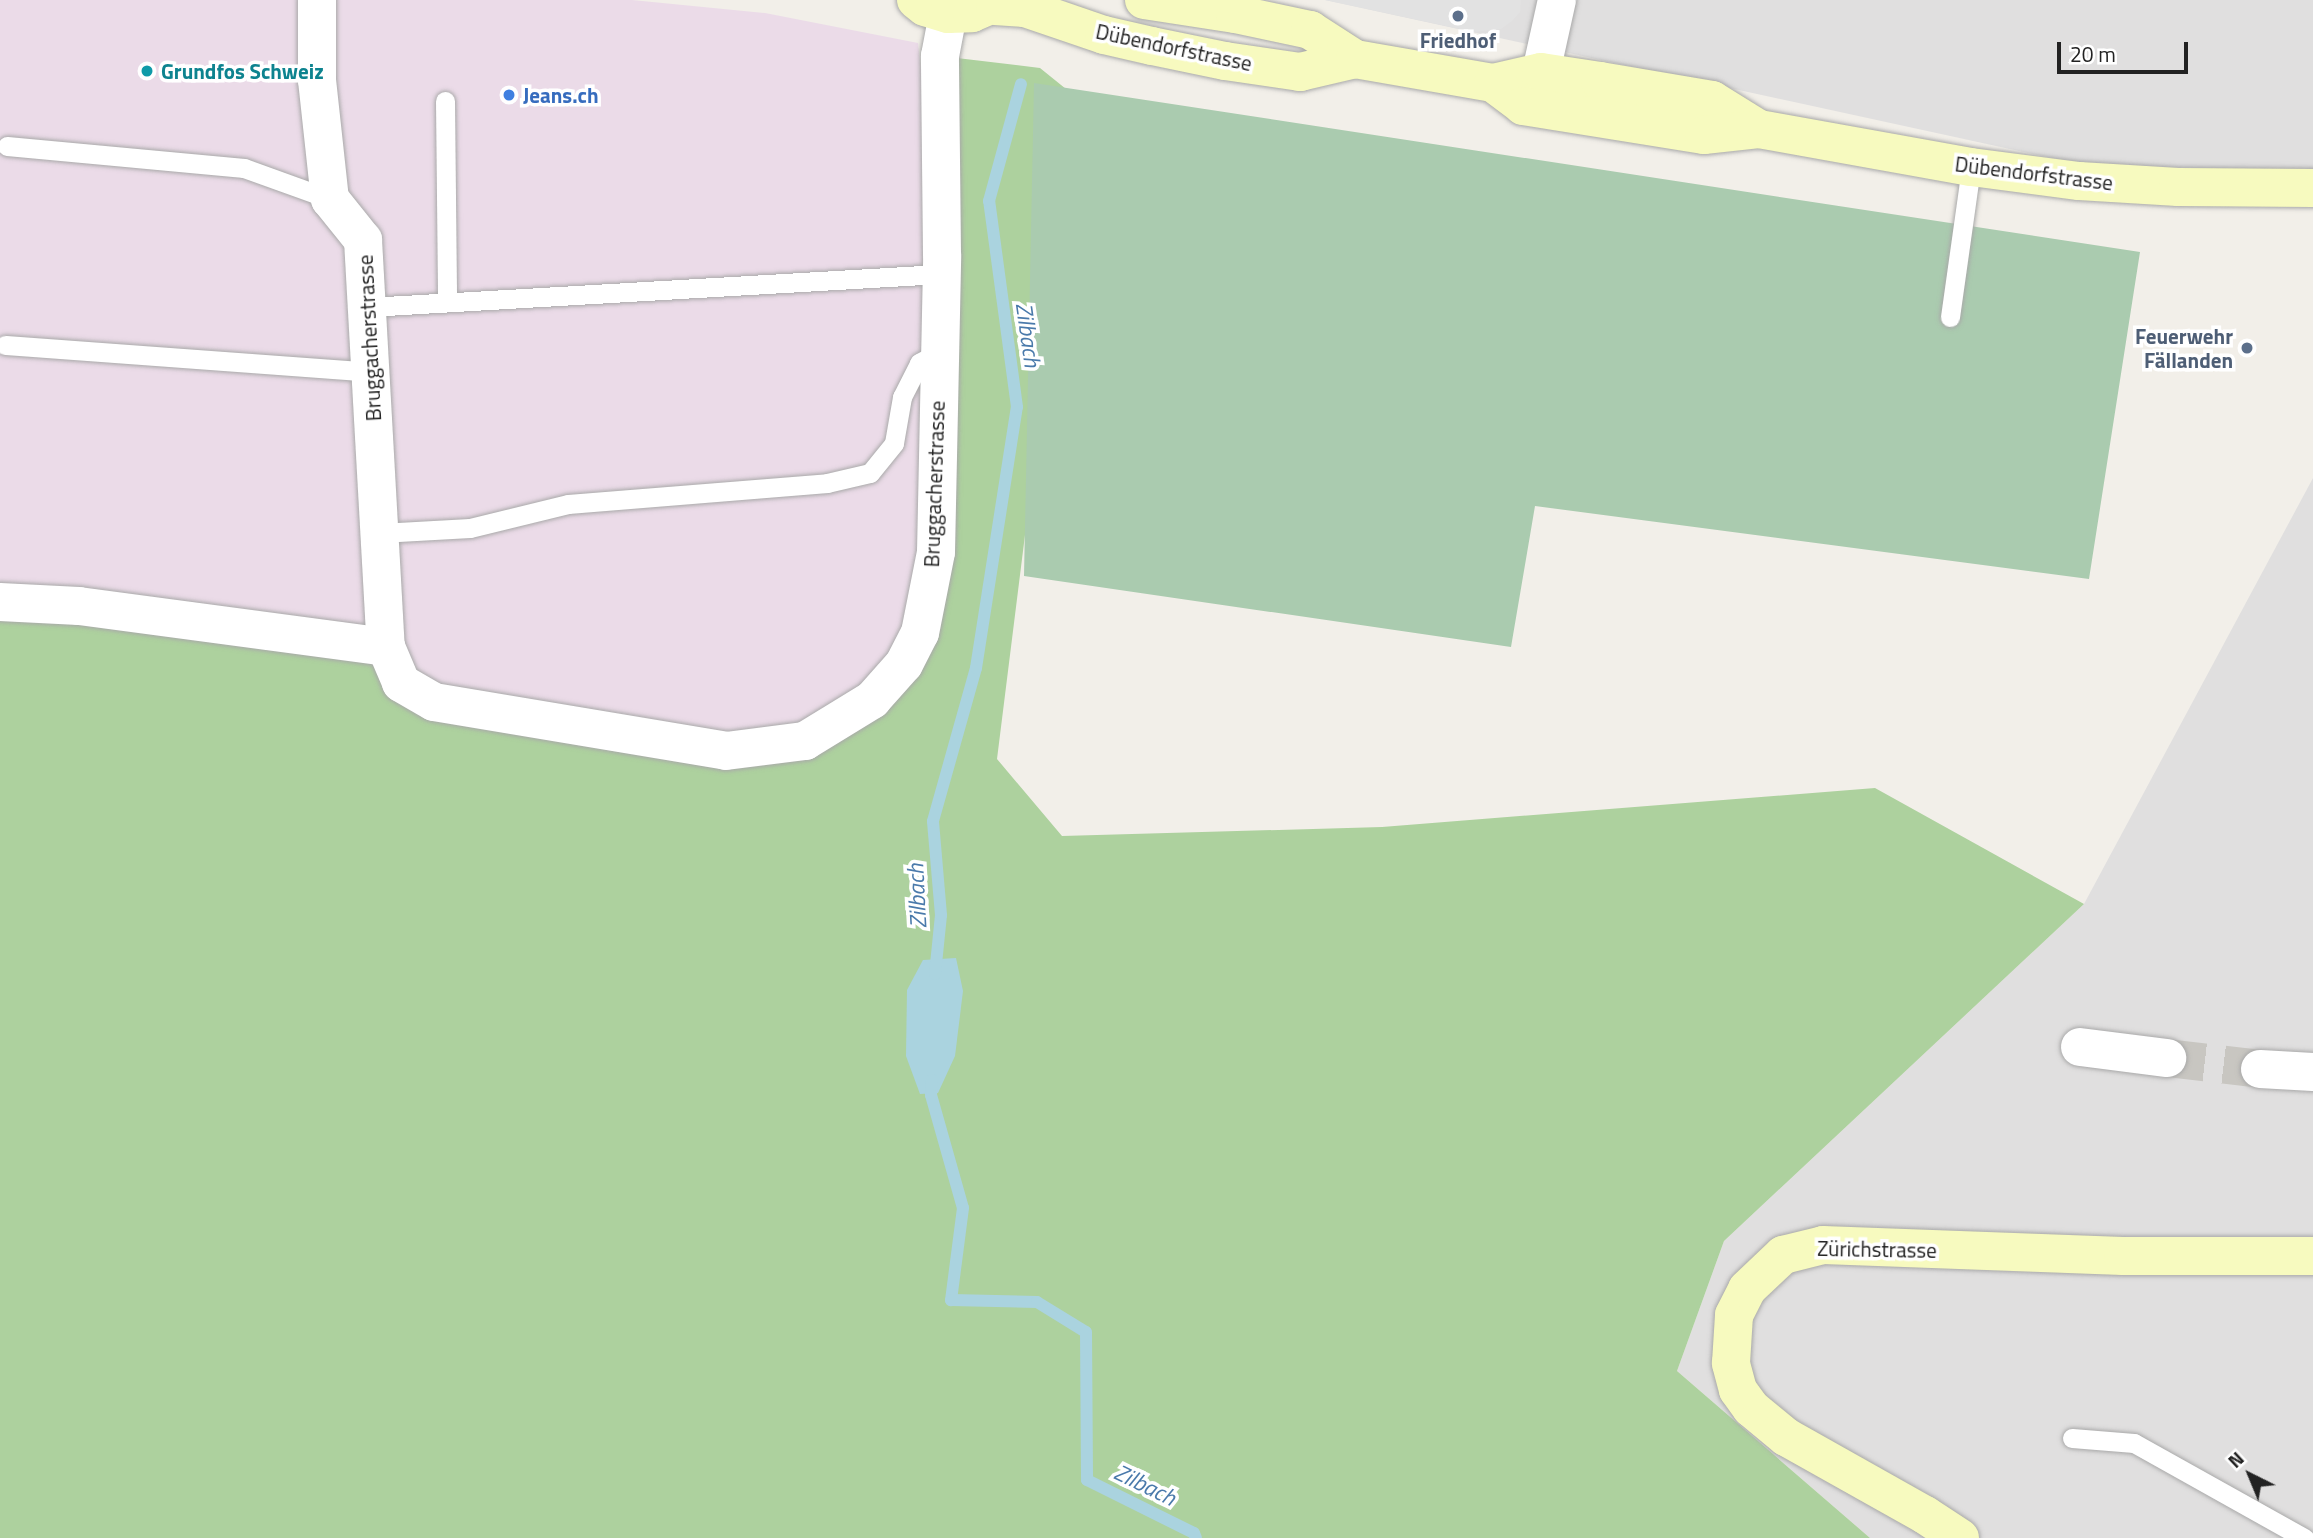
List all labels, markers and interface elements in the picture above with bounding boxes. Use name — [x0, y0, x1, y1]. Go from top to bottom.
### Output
marker: Friedhof — [1450, 8, 1466, 24]
street label: Dübendorfstrasse — [1094, 18, 1254, 76]
place label: Friedhof — [1420, 27, 1496, 53]
scale bar — [2061, 28, 2192, 72]
text: 20 m — [2070, 38, 2116, 70]
place label: Grundfos Schweiz — [161, 58, 324, 84]
marker: Grundfos Schweiz — [139, 63, 155, 79]
place label: Jeans.ch — [523, 82, 599, 108]
marker: Jeans.ch — [501, 87, 517, 103]
street label: Dübendorfstrasse — [1954, 151, 2114, 195]
street label: Bruggacherstrasse — [352, 254, 386, 422]
water label: Zilbach — [1010, 301, 1046, 369]
place label: Feuerwehr Fällanden — [2135, 323, 2233, 373]
marker: Feuerwehr Fällanden — [2239, 340, 2255, 356]
street label: Bruggacherstrasse — [918, 400, 950, 568]
water label: Zilbach — [902, 863, 932, 929]
street label: Zürichstrasse — [1817, 1235, 1937, 1263]
north arrow — [2215, 1440, 2285, 1510]
text: N — [2221, 1444, 2250, 1474]
water label: Zilbach — [1110, 1458, 1180, 1512]

